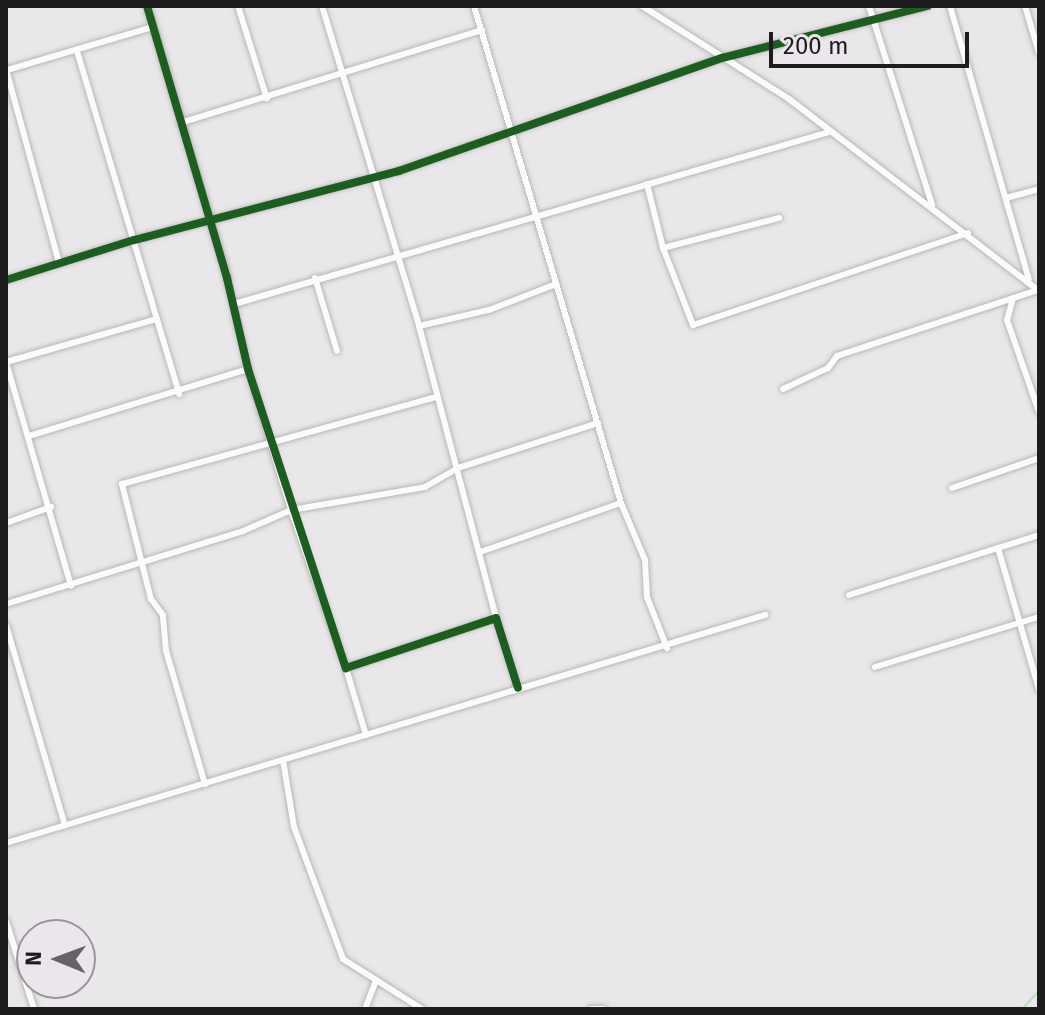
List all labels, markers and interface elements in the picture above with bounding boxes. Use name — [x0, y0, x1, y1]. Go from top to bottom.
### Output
scale bar — [773, 16, 973, 66]
text: 200 m — [783, 32, 849, 60]
north arrow — [16, 919, 96, 999]
text: N — [20, 951, 47, 966]

